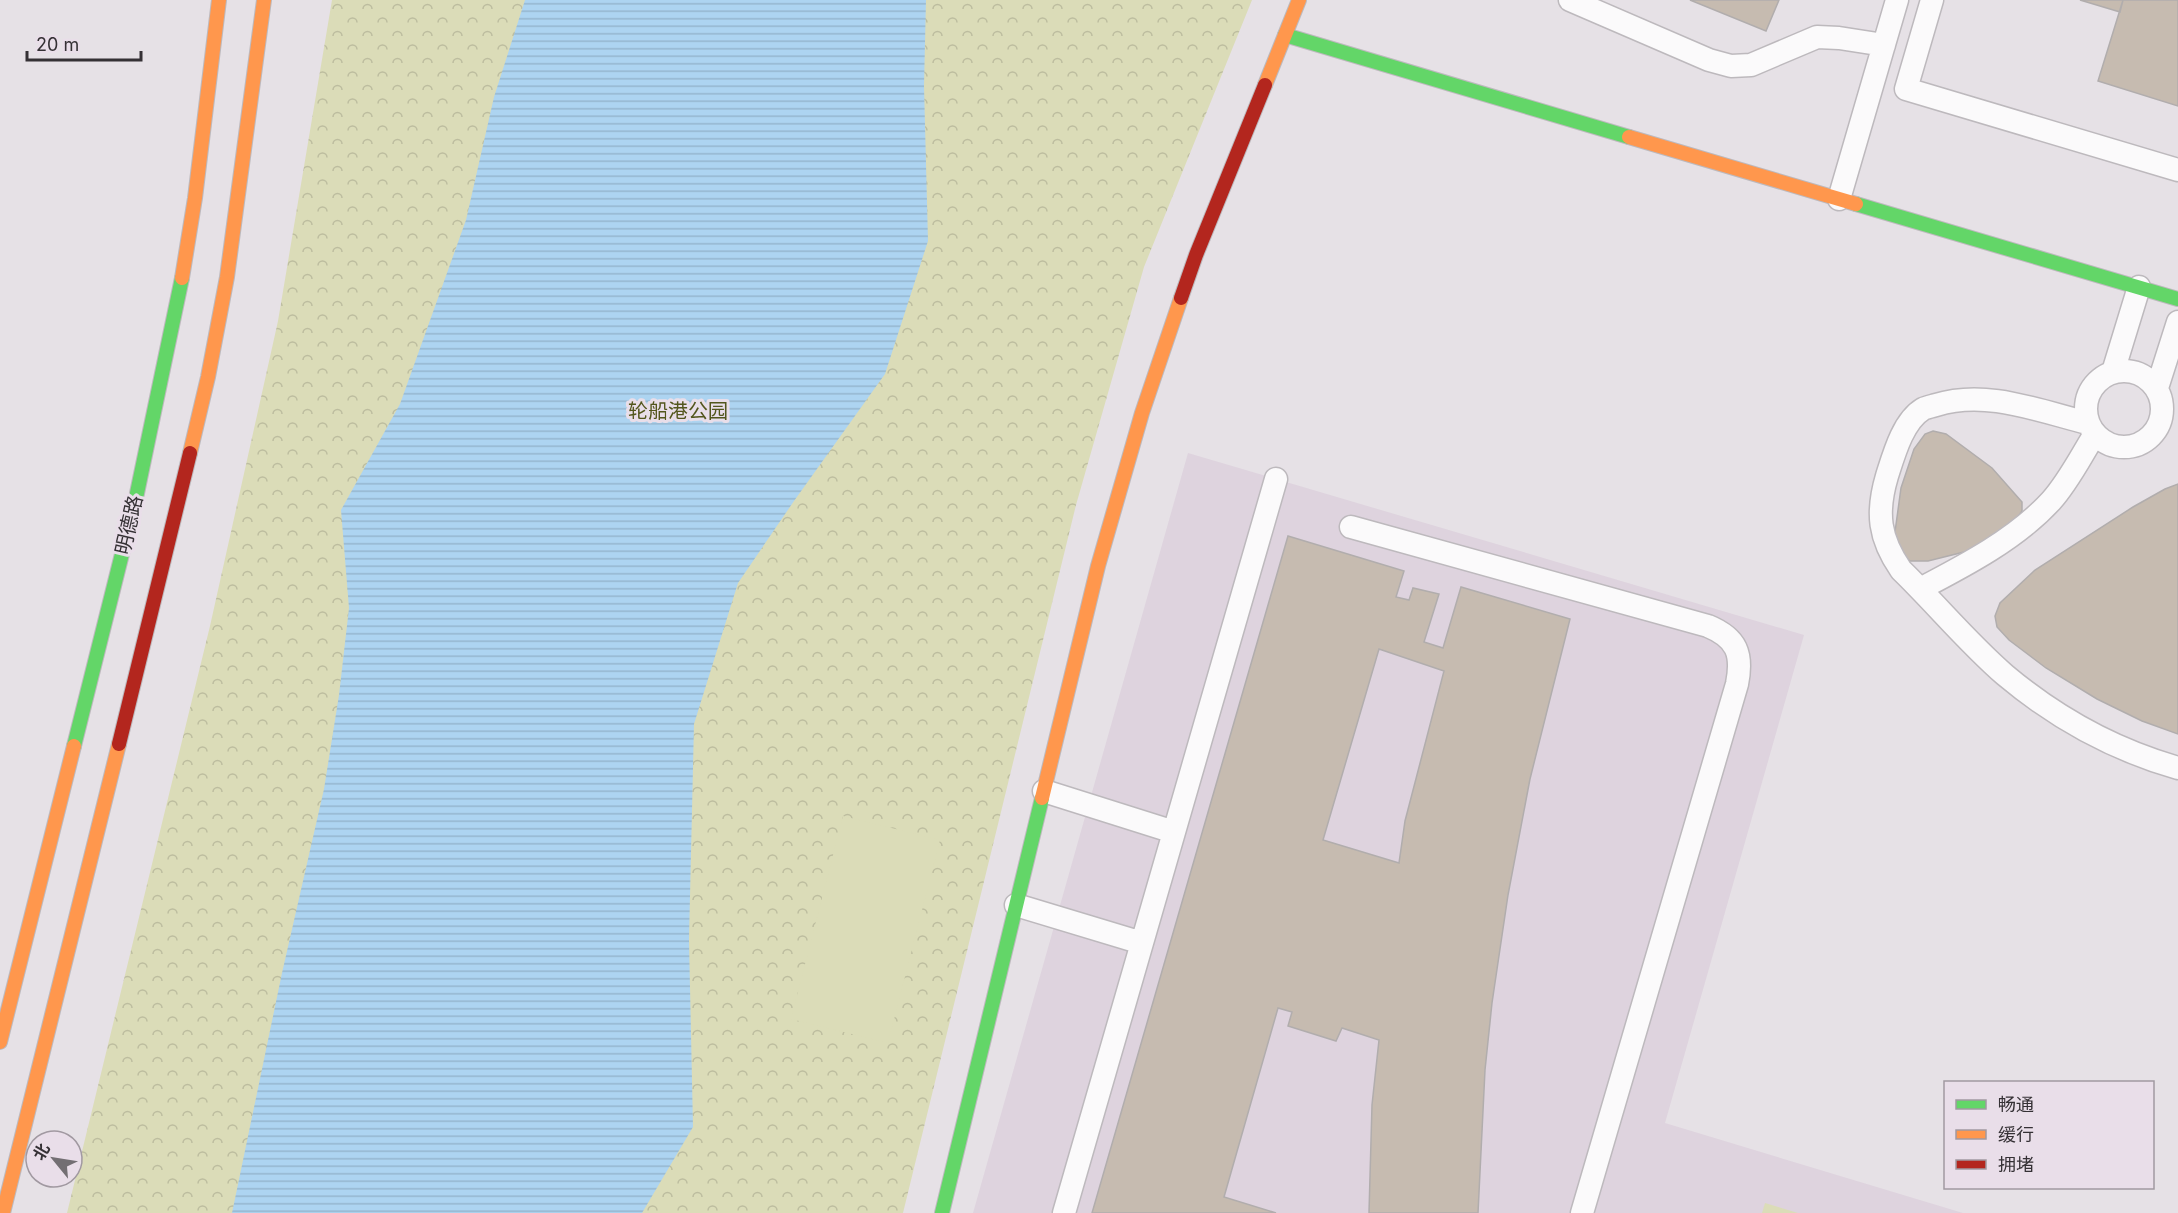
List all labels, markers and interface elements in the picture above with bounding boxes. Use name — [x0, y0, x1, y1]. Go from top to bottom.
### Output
scale bar — [27, 24, 141, 62]
text: 20 m — [36, 34, 79, 55]
park label: 轮船港公园 — [628, 399, 728, 423]
street label: 明德路 — [111, 493, 147, 557]
legend — [1944, 1081, 2154, 1189]
text: 畅通 — [1998, 1094, 2034, 1115]
text: 缓行 — [1998, 1124, 2034, 1145]
north arrow — [24, 1129, 84, 1189]
text: 北 — [28, 1140, 54, 1163]
text: 拥堵 — [1998, 1154, 2034, 1175]

